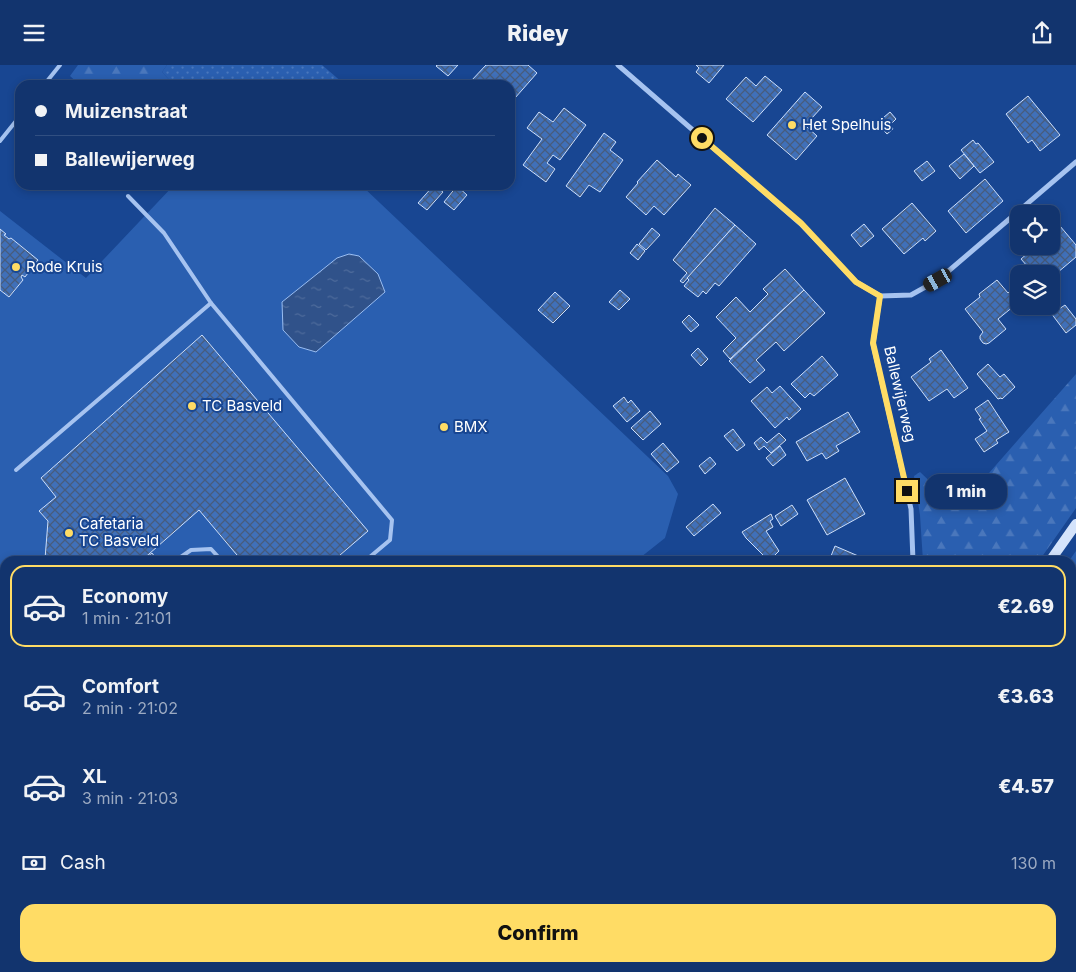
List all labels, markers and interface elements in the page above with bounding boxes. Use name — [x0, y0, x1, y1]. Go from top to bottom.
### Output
icon: menu — [20, 19, 48, 47]
icon: share — [1028, 19, 1056, 47]
text: Ridey — [507, 20, 569, 46]
text: Muizenstraat — [65, 100, 187, 123]
place label: Het Spelhuis — [802, 115, 892, 134]
marker: Het Spelhuis — [786, 119, 798, 131]
route start — [691, 127, 713, 149]
text: Ballewijerweg — [65, 148, 195, 171]
map controls — [1010, 205, 1060, 315]
button: locate — [1010, 205, 1060, 255]
place label: Rode Kruis — [26, 257, 103, 276]
marker: Rode Kruis — [10, 261, 22, 273]
button: layers — [1010, 265, 1060, 315]
car — [921, 266, 954, 294]
street label: Ballewijerweg — [880, 344, 921, 444]
place label: TC Basveld — [202, 396, 282, 415]
marker: TC Basveld — [186, 400, 198, 412]
place label: BMX — [454, 417, 488, 436]
marker: BMX — [438, 421, 450, 433]
callout: 1 min — [924, 473, 1007, 509]
route end — [896, 480, 918, 502]
text: 1 min — [946, 481, 986, 501]
place label: Cafetaria TC Basveld — [79, 514, 159, 550]
marker: Cafetaria TC Basveld — [63, 527, 75, 539]
icon: car — [22, 584, 67, 629]
text: Economy — [82, 585, 168, 608]
text: €2.69 — [997, 595, 1054, 618]
text: 1 min · 21:01 — [82, 608, 171, 628]
icon: car — [22, 674, 67, 719]
text: Comfort — [82, 675, 159, 698]
text: €3.63 — [998, 685, 1054, 708]
text: 2 min · 21:02 — [82, 698, 178, 718]
icon: car — [22, 764, 67, 809]
text: XL — [82, 765, 107, 788]
text: €4.57 — [998, 775, 1054, 798]
text: 3 min · 21:03 — [82, 788, 178, 808]
icon: cash — [20, 849, 48, 877]
text: Cash — [60, 851, 106, 874]
text: 130 m — [1011, 853, 1056, 873]
button: Confirm — [20, 904, 1056, 962]

